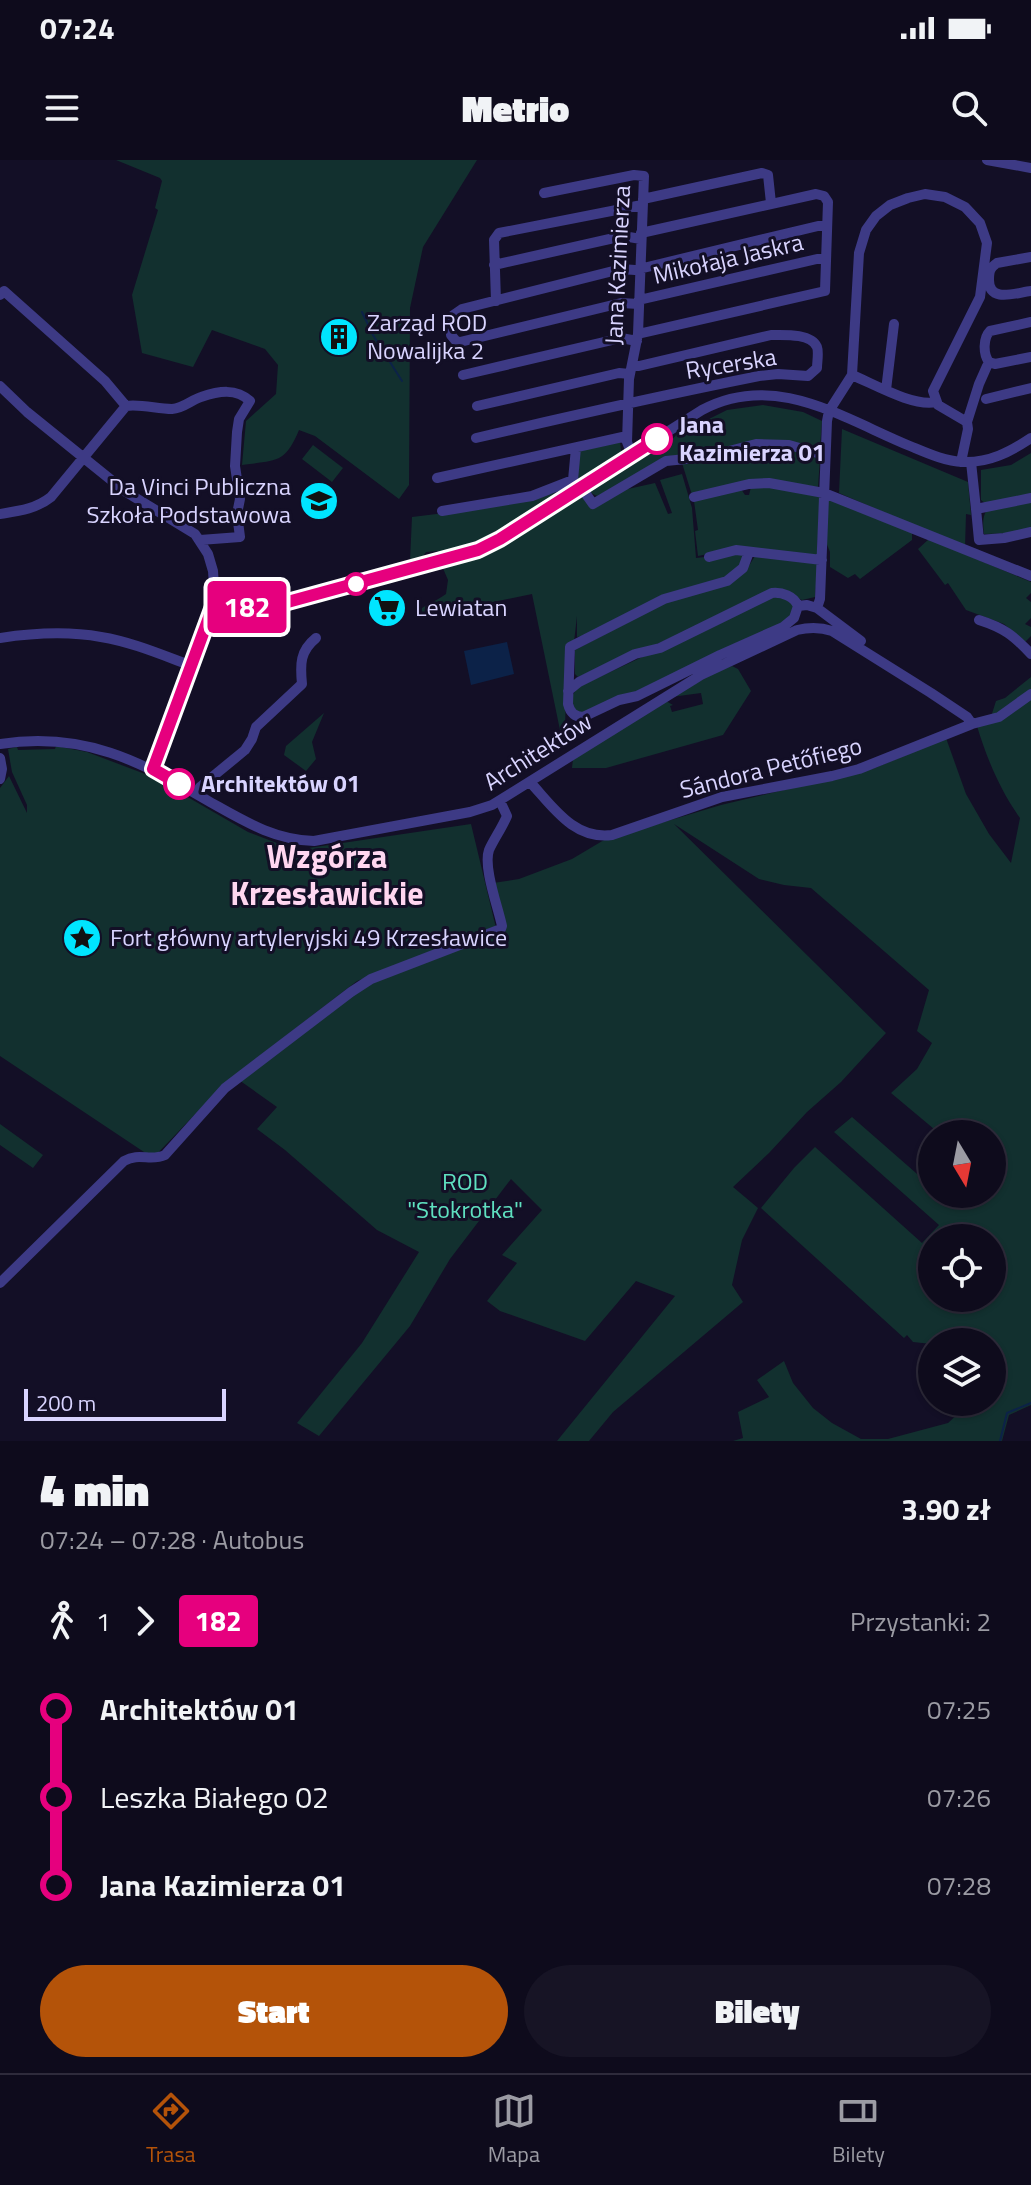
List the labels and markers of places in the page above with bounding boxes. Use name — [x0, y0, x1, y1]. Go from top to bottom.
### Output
place label: Zarząd ROD Nowalijka 2 — [367, 304, 487, 368]
building icon: Zarząd ROD Nowalijka 2 — [318, 316, 360, 358]
place label: Jana Kazimierza 01 — [679, 406, 825, 470]
marker: Jana Kazimierza 01 — [642, 424, 672, 454]
place label: Da Vinci Publiczna Szkoła Podstawowa — [87, 468, 291, 532]
school or university icon: Da Vinci Publiczna Szkoła Podstawowa — [298, 480, 340, 522]
unlabelled marker — [345, 573, 367, 595]
supermarket icon: Lewiatan — [366, 587, 408, 629]
place label: Lewiatan — [415, 589, 507, 625]
place label: Architektów 01 — [201, 765, 360, 801]
marker: Architektów 01 — [164, 769, 194, 799]
place icon: Fort główny artyleryjski 49 Krzesławice — [61, 917, 103, 959]
place label: Fort główny artyleryjski 49 Krzesławice — [110, 919, 507, 955]

